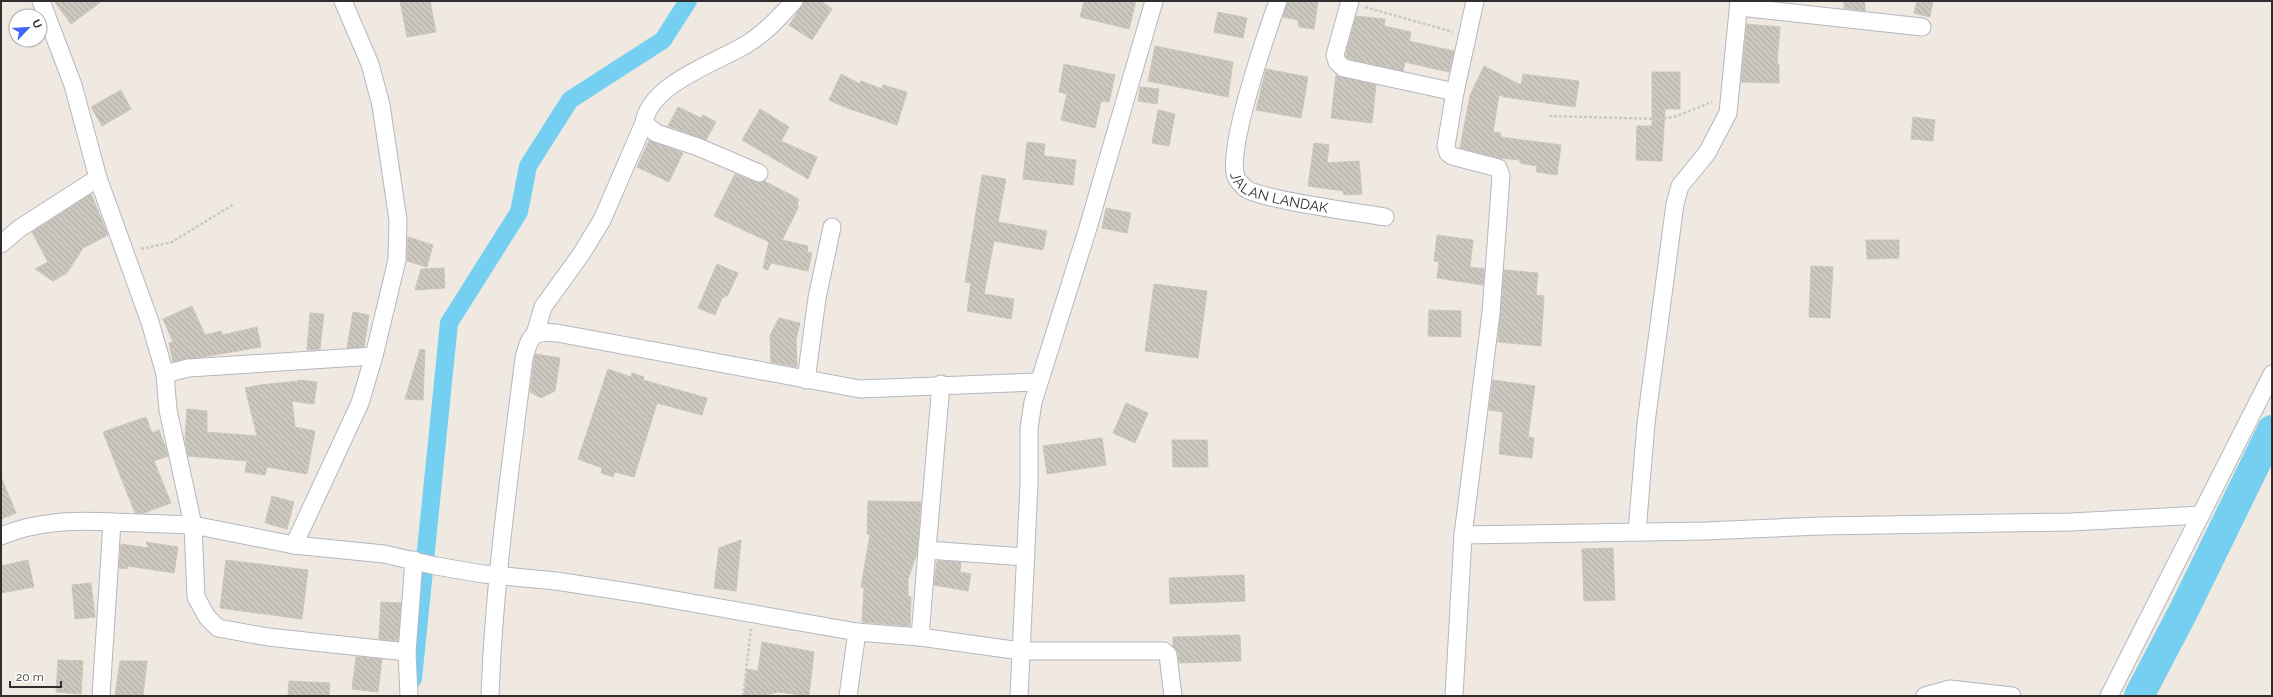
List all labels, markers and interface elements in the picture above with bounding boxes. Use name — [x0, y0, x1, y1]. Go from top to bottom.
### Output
north arrow — [8, 8, 48, 48]
text: U — [29, 17, 44, 30]
street label: JALAN LANDAK — [1227, 170, 1329, 216]
scale bar — [10, 663, 61, 689]
text: 20 m — [16, 670, 44, 684]

